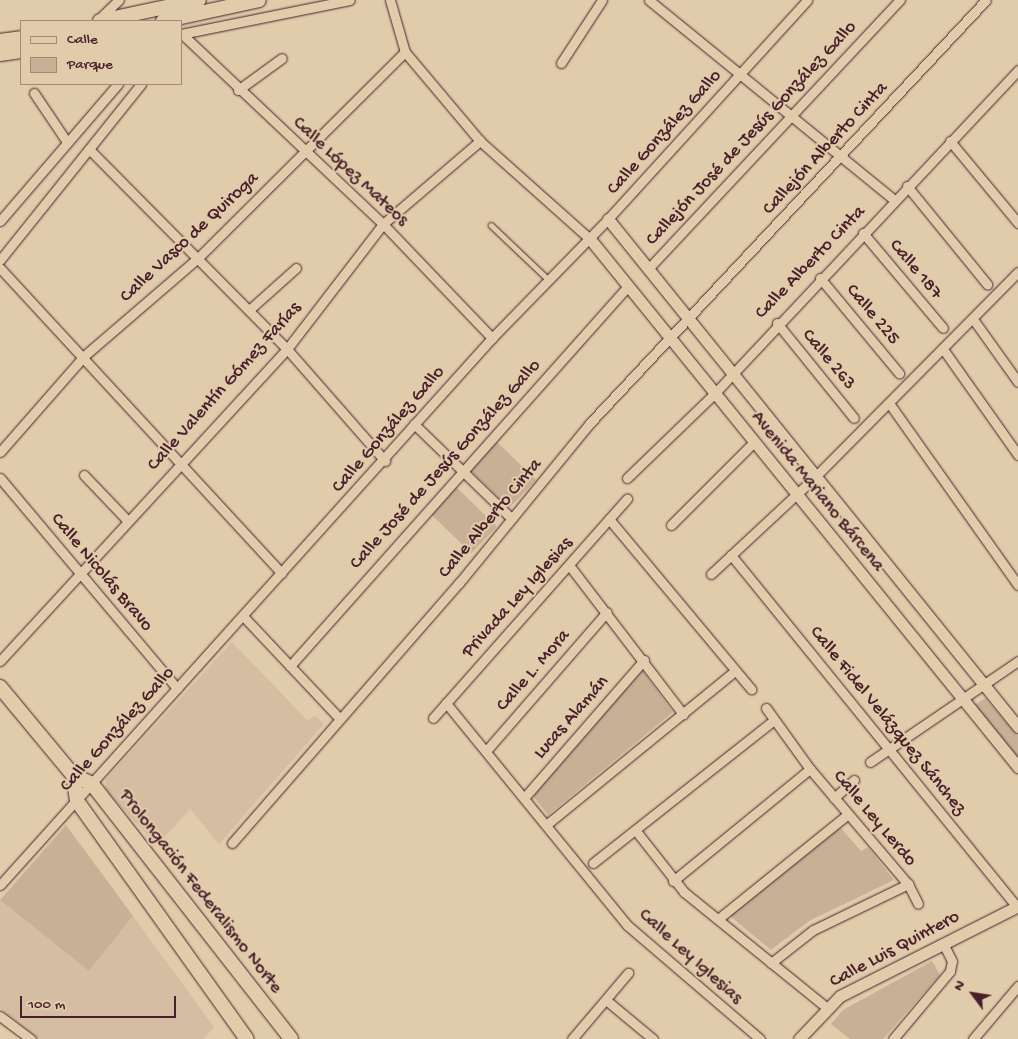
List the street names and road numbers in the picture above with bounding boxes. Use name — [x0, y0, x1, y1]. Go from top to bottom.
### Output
street label: Callejón José de Jesús González Gallo — [642, 17, 862, 251]
street label: Calle González Gallo — [603, 66, 727, 200]
street label: Callejón Alberto Cinta — [758, 78, 894, 220]
street label: Calle López Mateos — [287, 112, 413, 232]
street label: Calle Vasco de Quiroga — [116, 168, 264, 308]
street label: Calle Alberto Cinta — [751, 201, 871, 325]
street label: Calle 187 — [883, 235, 947, 305]
street label: Calle 225 — [840, 280, 904, 350]
street label: Calle Valentín Gómez Farías — [143, 298, 307, 476]
street label: Calle 263 — [796, 325, 860, 395]
street label: Calle José de Jesús González Gallo — [346, 355, 546, 575]
street label: Calle González Gallo — [328, 362, 450, 498]
street label: Avenida Mariano Bárcena — [745, 407, 889, 577]
street label: Calle Alberto Cinta — [434, 454, 548, 584]
street label: Calle Nicolás Bravo — [45, 509, 157, 637]
street label: Privada Ley Iglesias — [458, 533, 578, 663]
street label: Calle Fidel Velázquez Sánchez — [804, 622, 970, 820]
street label: Calle L. Mora — [492, 625, 576, 717]
street label: Calle González Gallo — [56, 663, 180, 797]
street label: Lucas Alamán — [529, 672, 615, 764]
street label: Calle Ley Lerdo — [827, 766, 921, 872]
street label: Prolongación Federalismo Norte — [113, 785, 287, 999]
street label: Calle Ley Iglesias — [633, 904, 747, 1010]
street label: Calle Luis Quintero — [826, 906, 964, 994]

